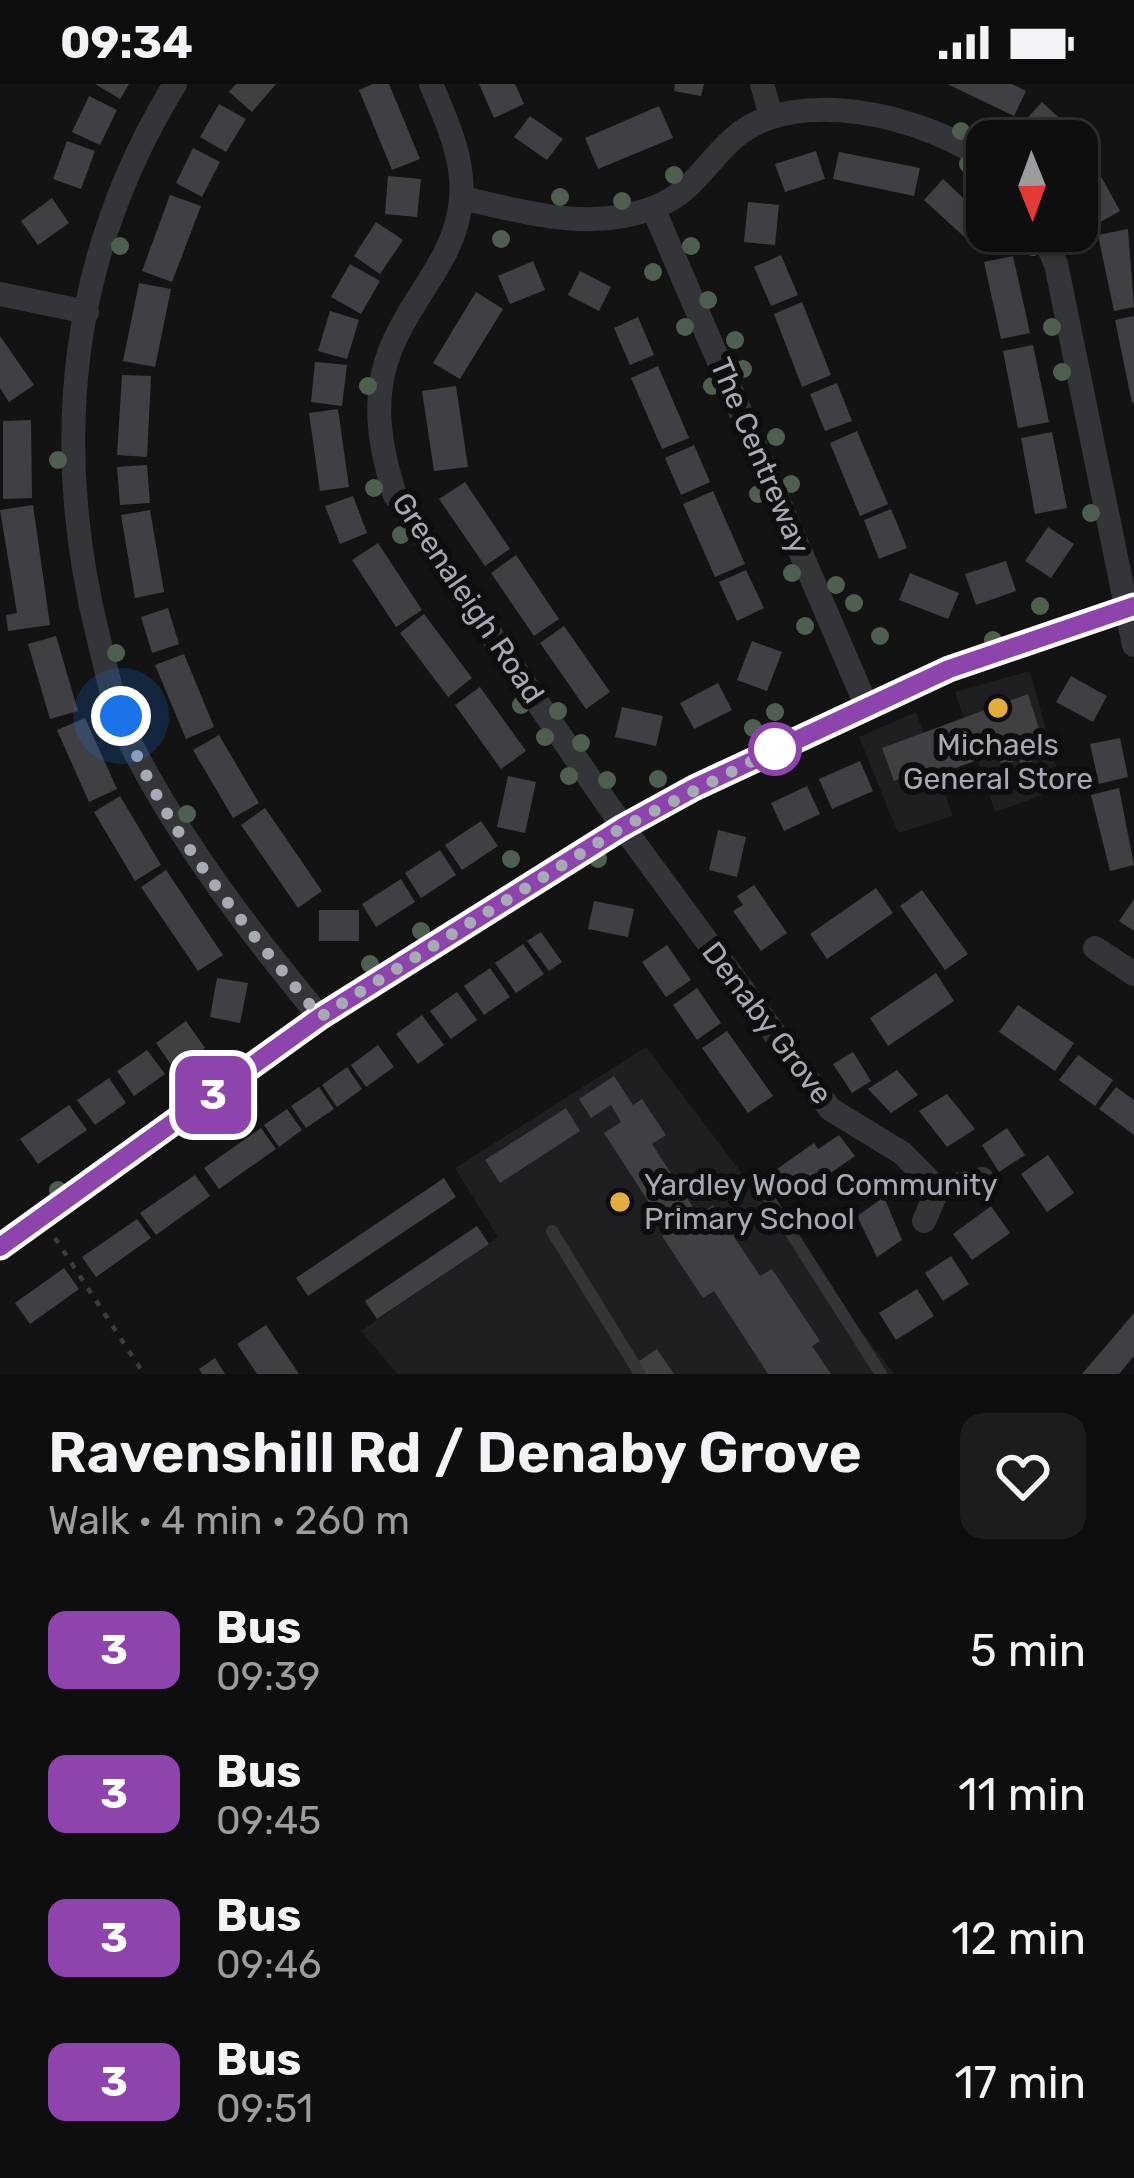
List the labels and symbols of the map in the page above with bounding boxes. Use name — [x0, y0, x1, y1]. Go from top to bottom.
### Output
north arrow — [966, 120, 1098, 252]
street label: The Centreway — [702, 353, 818, 559]
street label: Greenaleigh Road — [384, 486, 552, 710]
your location — [91, 686, 151, 746]
marker: Michaels General Store — [985, 695, 1011, 721]
unlabelled marker — [750, 724, 800, 774]
place label: Michaels General Store — [903, 727, 1093, 797]
street label: Denaby Grove — [694, 935, 840, 1111]
line badge: 3 — [174, 1056, 252, 1134]
place label: Yardley Wood Community Primary School — [644, 1167, 997, 1237]
marker: Yardley Wood Community Primary School — [607, 1189, 633, 1215]

